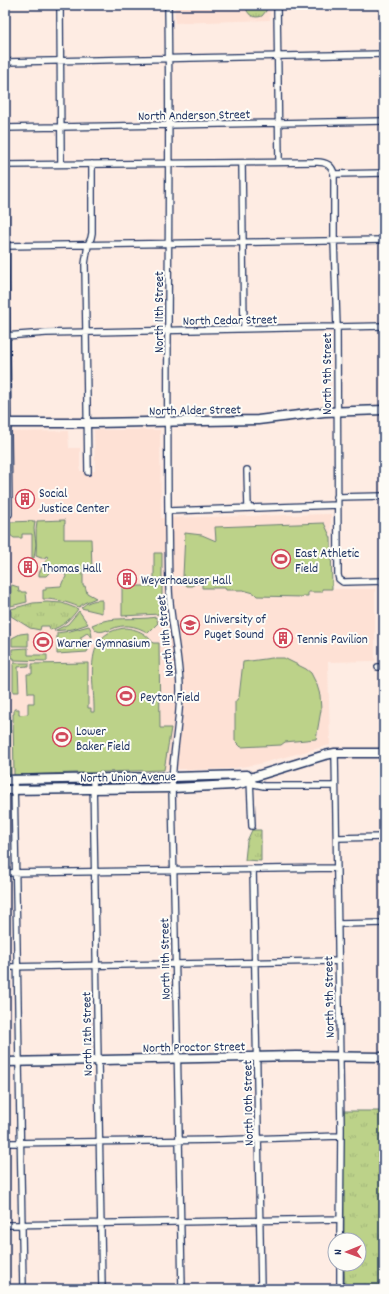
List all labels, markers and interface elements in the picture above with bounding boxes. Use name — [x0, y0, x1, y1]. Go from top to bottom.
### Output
street label: North Anderson Street — [138, 106, 251, 127]
street label: North 11th Street — [151, 271, 170, 353]
street label: North Cedar Street — [183, 311, 278, 332]
street label: North 9th Street — [319, 333, 338, 415]
street label: North Alder Street — [149, 401, 241, 422]
place label: Social Justice Center — [39, 485, 110, 519]
building icon: Social Justice Center — [14, 488, 36, 510]
place label: East Athletic Field — [295, 545, 359, 579]
sports icon: East Athletic Field — [270, 548, 292, 570]
building icon: Thomas Hall — [17, 556, 39, 578]
place label: Thomas Hall — [42, 560, 101, 579]
building icon: Weyerhaeuser Hall — [116, 568, 138, 590]
place label: Weyerhaeuser Hall — [141, 572, 231, 591]
street label: North 11th Street — [153, 594, 180, 677]
place label: University of Puget Sound — [204, 611, 266, 645]
school or university icon: University of Puget Sound — [179, 614, 201, 636]
building icon: Tennis Pavilion — [272, 627, 294, 649]
sports icon: Warner Gymnasium — [32, 631, 54, 653]
place label: Tennis Pavilion — [297, 631, 368, 650]
place label: Warner Gymnasium — [57, 635, 150, 654]
sports icon: Peyton Field — [115, 685, 137, 707]
place label: Peyton Field — [140, 689, 200, 708]
place label: Lower Baker Field — [76, 723, 130, 757]
sports icon: Lower Baker Field — [51, 726, 73, 748]
street label: North Union Avenue — [80, 768, 176, 789]
street label: North 11th Street — [156, 918, 177, 1000]
street label: North 9th Street — [320, 956, 341, 1038]
street label: North 12th Street — [78, 991, 99, 1076]
street label: North Proctor Street — [143, 1038, 246, 1059]
street label: North 10th Street — [239, 1060, 260, 1146]
north arrow — [327, 1232, 367, 1272]
text: N — [331, 1249, 347, 1255]

